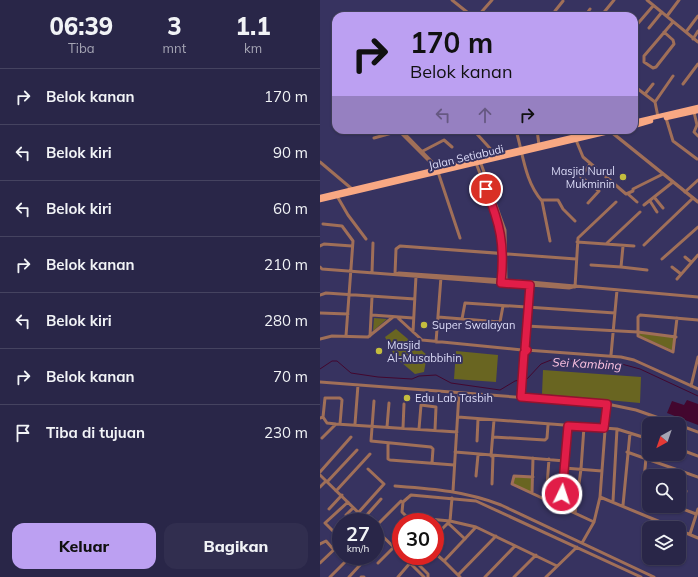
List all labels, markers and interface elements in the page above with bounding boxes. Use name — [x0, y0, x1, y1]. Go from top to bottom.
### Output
text: 06:39 — [49, 11, 113, 41]
text: 3 — [167, 11, 182, 41]
text: 1.1 — [236, 11, 271, 41]
text: 170 m — [410, 25, 493, 60]
icon: right — [344, 28, 396, 80]
text: Tiba — [68, 40, 95, 56]
text: mnt — [163, 40, 186, 56]
text: km — [244, 40, 262, 56]
text: Belok kanan — [410, 60, 512, 83]
icon: right — [12, 86, 34, 108]
text: Belok kanan — [46, 87, 135, 106]
text: 170 m — [264, 87, 308, 106]
icon: left — [432, 104, 454, 126]
icon: ahead — [474, 104, 496, 126]
icon: right — [516, 104, 538, 126]
icon: left — [12, 142, 34, 164]
street label: Jalan Setiabudi — [427, 142, 505, 172]
text: Belok kiri — [46, 143, 112, 162]
text: 90 m — [273, 143, 308, 162]
place label: Masjid Nurul Mukminin — [551, 164, 615, 191]
pin — [469, 172, 503, 206]
marker: Masjid Nurul Mukminin — [618, 172, 628, 182]
icon: arrive — [475, 178, 497, 200]
icon: left — [12, 198, 34, 220]
text: Belok kiri — [46, 199, 112, 218]
text: 60 m — [273, 199, 308, 218]
icon: right — [12, 254, 34, 276]
text: Belok kanan — [46, 255, 135, 274]
text: 210 m — [264, 255, 308, 274]
icon: left — [12, 310, 34, 332]
text: Belok kiri — [46, 311, 112, 330]
text: 280 m — [264, 311, 308, 330]
place label: Super Swalayan — [432, 318, 515, 332]
marker: Super Swalayan — [419, 320, 429, 330]
place label: Masjid Al-Musabbihin — [387, 338, 462, 365]
marker: Masjid Al-Musabbihin — [374, 346, 384, 356]
water label: Sei Kambing — [552, 354, 622, 373]
icon: right — [12, 366, 34, 388]
text: Belok kanan — [46, 367, 135, 386]
text: 70 m — [273, 367, 308, 386]
place label: Edu Lab Tasbih — [415, 391, 493, 405]
marker: Edu Lab Tasbih — [402, 393, 412, 403]
north arrow — [642, 417, 686, 461]
map controls — [642, 417, 686, 565]
icon: arrive — [12, 422, 34, 444]
text: Tiba di tujuan — [46, 423, 145, 442]
text: 230 m — [264, 423, 308, 442]
button: search — [642, 469, 686, 513]
position arrow — [541, 473, 583, 515]
speed limit sign: 30 — [392, 513, 444, 565]
text: 27 — [346, 521, 370, 546]
button: layers — [642, 521, 686, 565]
button: Keluar — [12, 523, 156, 569]
button: Bagikan — [164, 523, 308, 569]
text: km/h — [347, 542, 369, 555]

